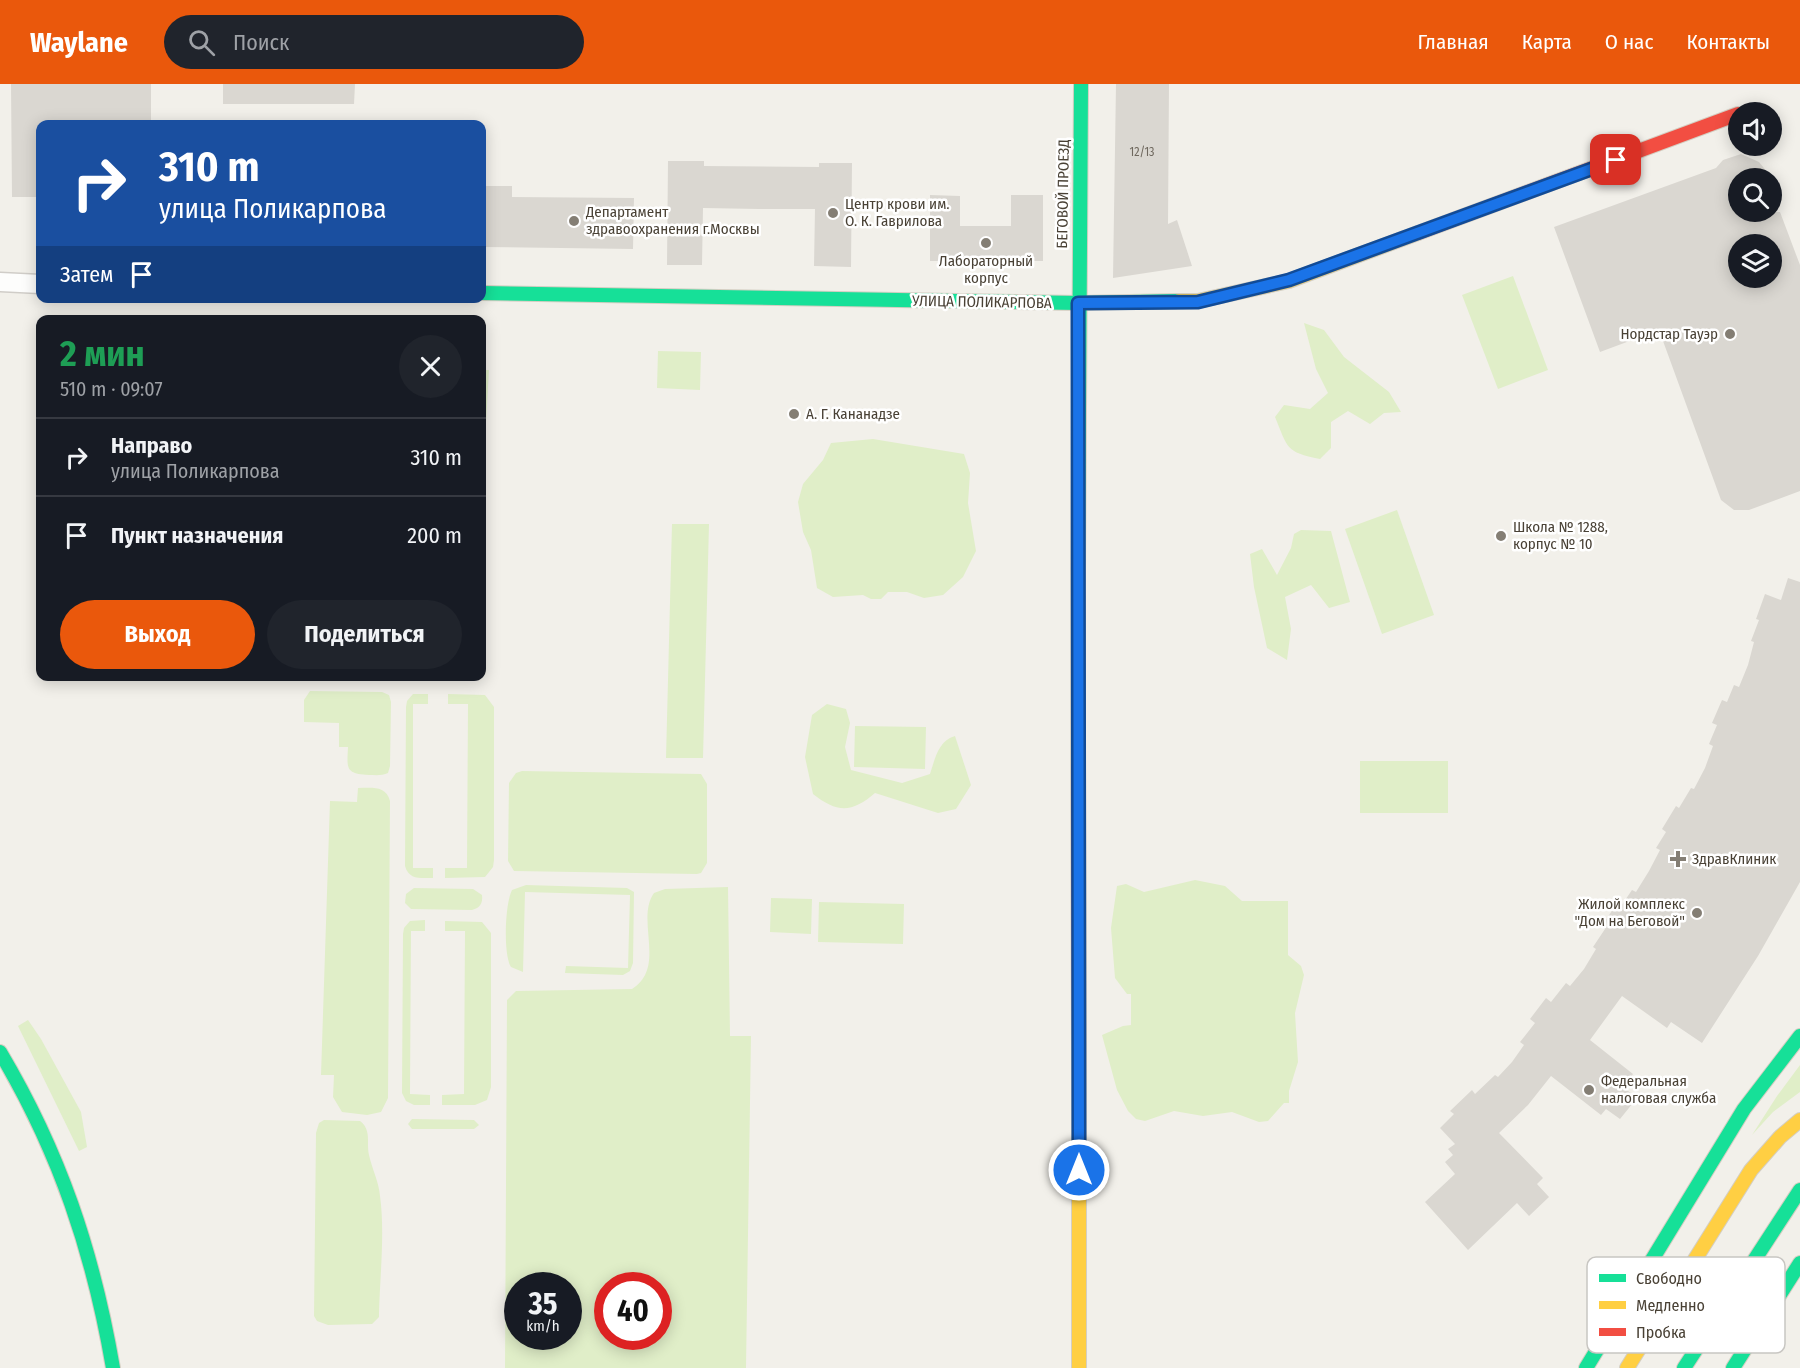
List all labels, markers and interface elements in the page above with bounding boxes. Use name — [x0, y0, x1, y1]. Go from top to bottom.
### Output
search box — [164, 15, 584, 69]
text: Waylane — [30, 26, 128, 59]
icon: search — [185, 26, 218, 59]
text: Поиск — [233, 29, 289, 56]
text: Главная — [1418, 29, 1489, 55]
text: Карта — [1522, 29, 1572, 55]
text: О нас — [1605, 29, 1653, 55]
text: Контакты — [1686, 29, 1770, 55]
map controls — [1728, 102, 1782, 288]
button: sound — [1728, 102, 1782, 156]
pin — [1590, 134, 1641, 185]
street label: БЕГОВОЙ ПРОЕЗД — [1053, 139, 1073, 249]
text: 310 m — [159, 142, 260, 192]
icon: arrive — [1599, 143, 1632, 176]
icon: right — [60, 144, 138, 222]
house number: 12/13 — [1130, 145, 1154, 159]
button: search — [1728, 168, 1782, 222]
text: улица Поликарпова — [159, 193, 386, 225]
place label: Центр крови им. О. К. Гаврилова — [845, 195, 949, 230]
place label: Департамент здравоохранения г.Москвы — [585, 203, 760, 238]
marker: Центр крови им. О. К. Гаврилова — [826, 206, 840, 220]
marker: Департамент здравоохранения г.Москвы — [567, 214, 581, 228]
button: layers — [1728, 234, 1782, 288]
marker: Лабораторный корпус — [979, 236, 993, 250]
place label: Лабораторный корпус — [939, 252, 1033, 287]
icon: arrive — [125, 258, 158, 291]
text: Затем — [60, 261, 113, 288]
street label: УЛИЦА ПОЛИКАРПОВА — [911, 292, 1052, 312]
place label: Нордстар Тауэр — [1620, 325, 1718, 343]
marker: Нордстар Тауэр — [1723, 327, 1737, 341]
text: 2 мин — [60, 332, 145, 376]
button: close — [399, 335, 462, 398]
text: 510 m · 09:07 — [60, 377, 163, 401]
place label: А. Г. Кананадзе — [806, 405, 900, 423]
marker: А. Г. Кананадзе — [787, 407, 801, 421]
text: Направо — [111, 432, 192, 459]
icon: right — [60, 441, 93, 474]
text: 310 m — [410, 444, 462, 471]
text: улица Поликарпова — [111, 459, 280, 483]
place label: Школа № 1288, корпус № 10 — [1513, 518, 1608, 553]
icon: arrive — [60, 519, 93, 552]
text: Пункт назначения — [111, 522, 283, 549]
text: 200 m — [407, 522, 462, 549]
marker: Школа № 1288, корпус № 10 — [1494, 529, 1508, 543]
button: Выход — [60, 600, 255, 669]
button: Поделиться — [267, 600, 462, 669]
marker: ЗдравКлиник — [1669, 850, 1687, 868]
place label: ЗдравКлиник — [1692, 850, 1776, 868]
place label: Жилой комплекс "Дом на Беговой" — [1574, 895, 1686, 930]
marker: Жилой комплекс "Дом на Беговой" — [1690, 906, 1704, 920]
place label: Федеральная налоговая служба — [1601, 1072, 1716, 1107]
marker: Федеральная налоговая служба — [1582, 1083, 1596, 1097]
position arrow — [1047, 1138, 1111, 1202]
legend — [1587, 1257, 1785, 1353]
text: Свободно — [1636, 1269, 1702, 1288]
speed limit sign: 40 — [594, 1272, 672, 1350]
text: 35 — [529, 1286, 557, 1322]
text: Медленно — [1636, 1296, 1705, 1315]
text: km/h — [526, 1317, 560, 1335]
text: Пробка — [1636, 1323, 1686, 1342]

